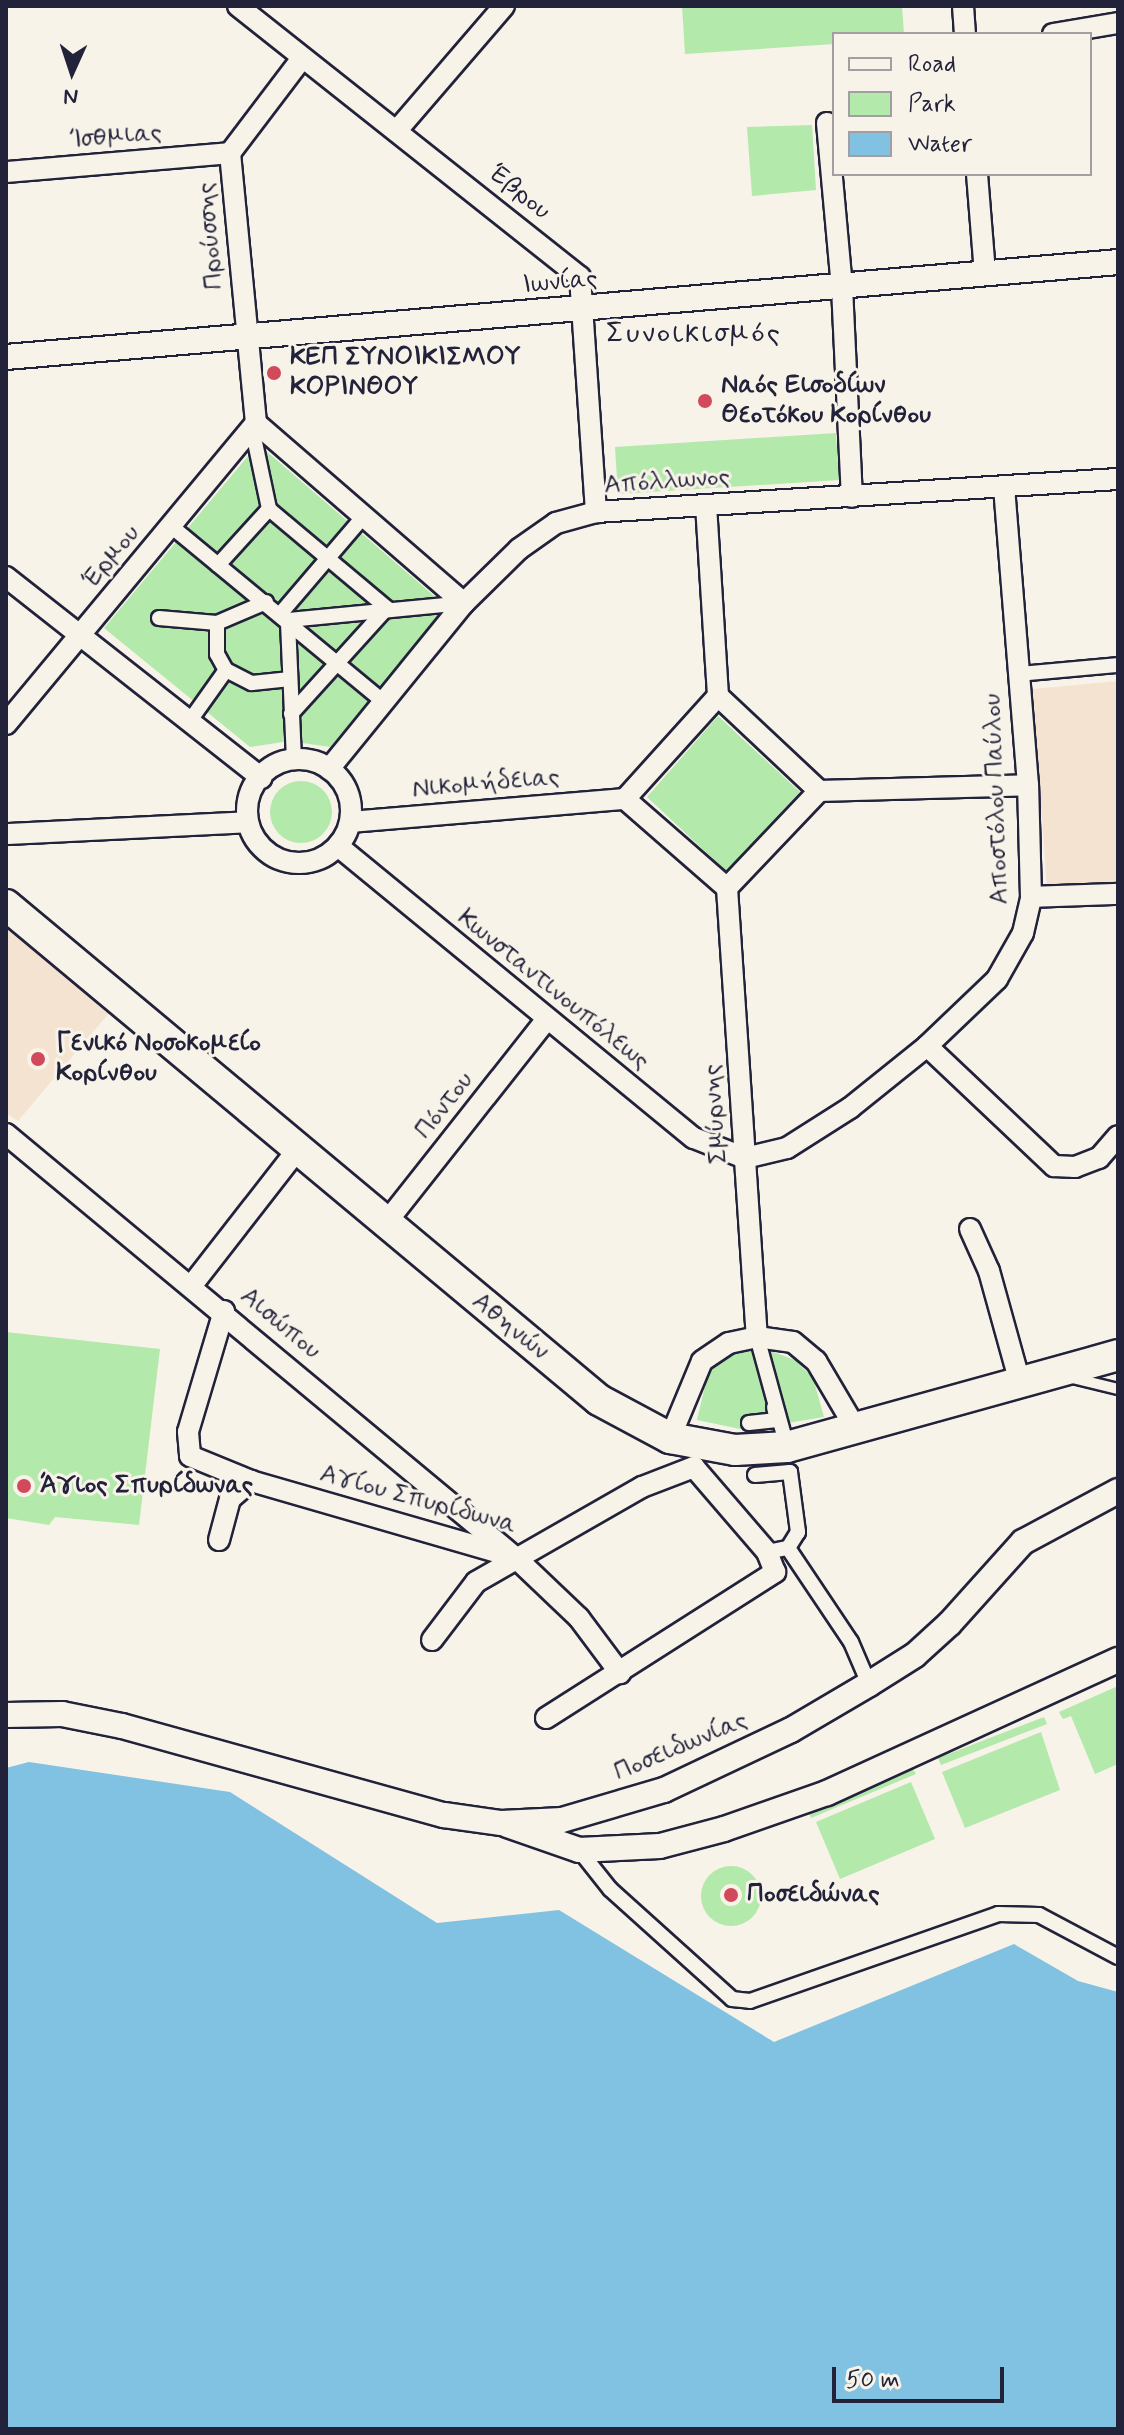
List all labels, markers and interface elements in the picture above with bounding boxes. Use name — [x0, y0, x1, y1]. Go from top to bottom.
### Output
north arrow — [32, 32, 112, 112]
legend — [832, 32, 1092, 176]
text: Road — [908, 49, 956, 80]
text: N — [63, 82, 79, 110]
text: Park — [908, 89, 956, 120]
street label: Ίσθμιας — [69, 117, 163, 157]
text: Water — [908, 129, 972, 160]
street label: Έβρου — [482, 159, 556, 227]
street label: Προύσσης — [191, 181, 231, 291]
street label: Ιωνίας — [521, 264, 599, 302]
district label: Συνοικισμός — [606, 316, 782, 352]
place label: ΚΕΠ ΣΥΝΟΙΚΙΣΜΟΥ ΚΟΡΙΝΘΟΥ — [290, 342, 521, 404]
marker: ΚΕΠ ΣΥΝΟΙΚΙΣΜΟΥ ΚΟΡΙΝΘΟΥ — [265, 364, 283, 382]
place label: Ναός Εισοδίων Θεοτόκου Κορίνθου — [721, 370, 931, 432]
marker: Ναός Εισοδίων Θεοτόκου Κορίνθου — [696, 392, 714, 410]
street label: Απόλλωνος — [603, 462, 731, 502]
street label: Έρμου — [77, 519, 147, 595]
street label: Αποστόλου Παύλου — [978, 693, 1016, 905]
street label: Νικομήδειας — [411, 762, 561, 806]
street label: Κωνσταντινουπόλεως — [451, 903, 655, 1077]
place label: Γενικό Νοσοκομείο Κορίνθου — [56, 1028, 261, 1090]
marker: Γενικό Νοσοκομείο Κορίνθου — [27, 1048, 49, 1070]
street label: Σμύρνης — [697, 1063, 735, 1165]
street label: Πόντου — [409, 1066, 481, 1146]
street label: Αισώπου — [233, 1281, 327, 1367]
street label: Αθηνών — [465, 1286, 555, 1368]
street label: Αγίου Σπυρίδωνα — [316, 1459, 520, 1541]
place label: Άγιος Σπυρίδωνας — [40, 1470, 253, 1502]
marker: Άγιος Σπυρίδωνας — [15, 1477, 33, 1495]
street label: Ποσειδωνίας — [610, 1705, 752, 1789]
place label: Ποσειδώνας — [747, 1879, 880, 1911]
marker: Ποσειδώνας — [722, 1886, 740, 1904]
scale bar — [836, 2351, 1008, 2401]
text: 50 m — [846, 2365, 900, 2396]

